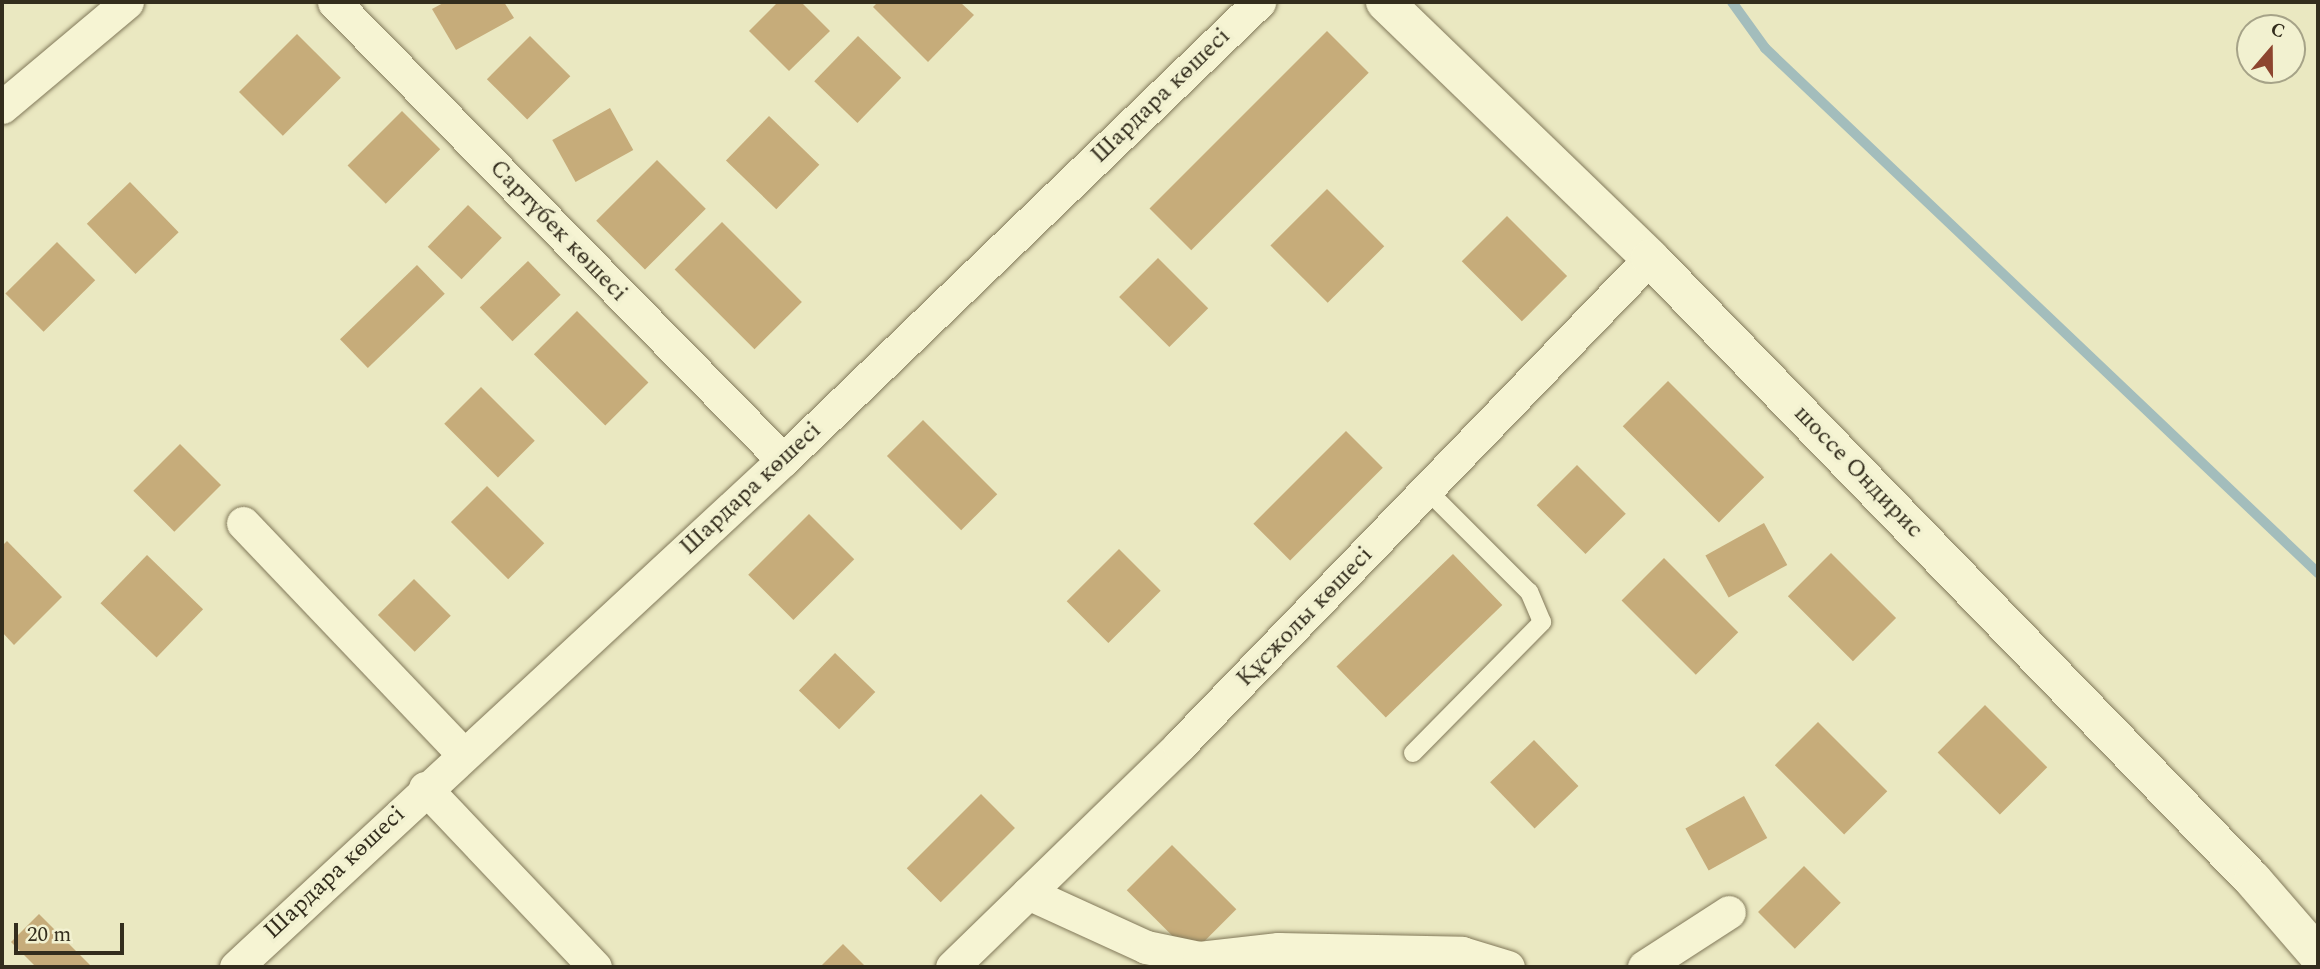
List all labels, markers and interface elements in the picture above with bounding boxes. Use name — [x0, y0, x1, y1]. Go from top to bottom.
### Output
north arrow — [2236, 14, 2306, 84]
text: С — [2266, 15, 2289, 47]
street label: Шардара көшесі — [1085, 22, 1237, 170]
street label: Сартүбек көшесі — [483, 154, 633, 308]
street label: шоссе Ондирис — [1787, 400, 1929, 544]
street label: Шардара көшесі — [674, 416, 828, 562]
street label: Құсжолы көшесі — [1231, 541, 1379, 693]
street label: Шардара көшесі — [258, 800, 412, 946]
scale bar — [18, 909, 128, 953]
text: 20 m — [27, 919, 71, 951]

